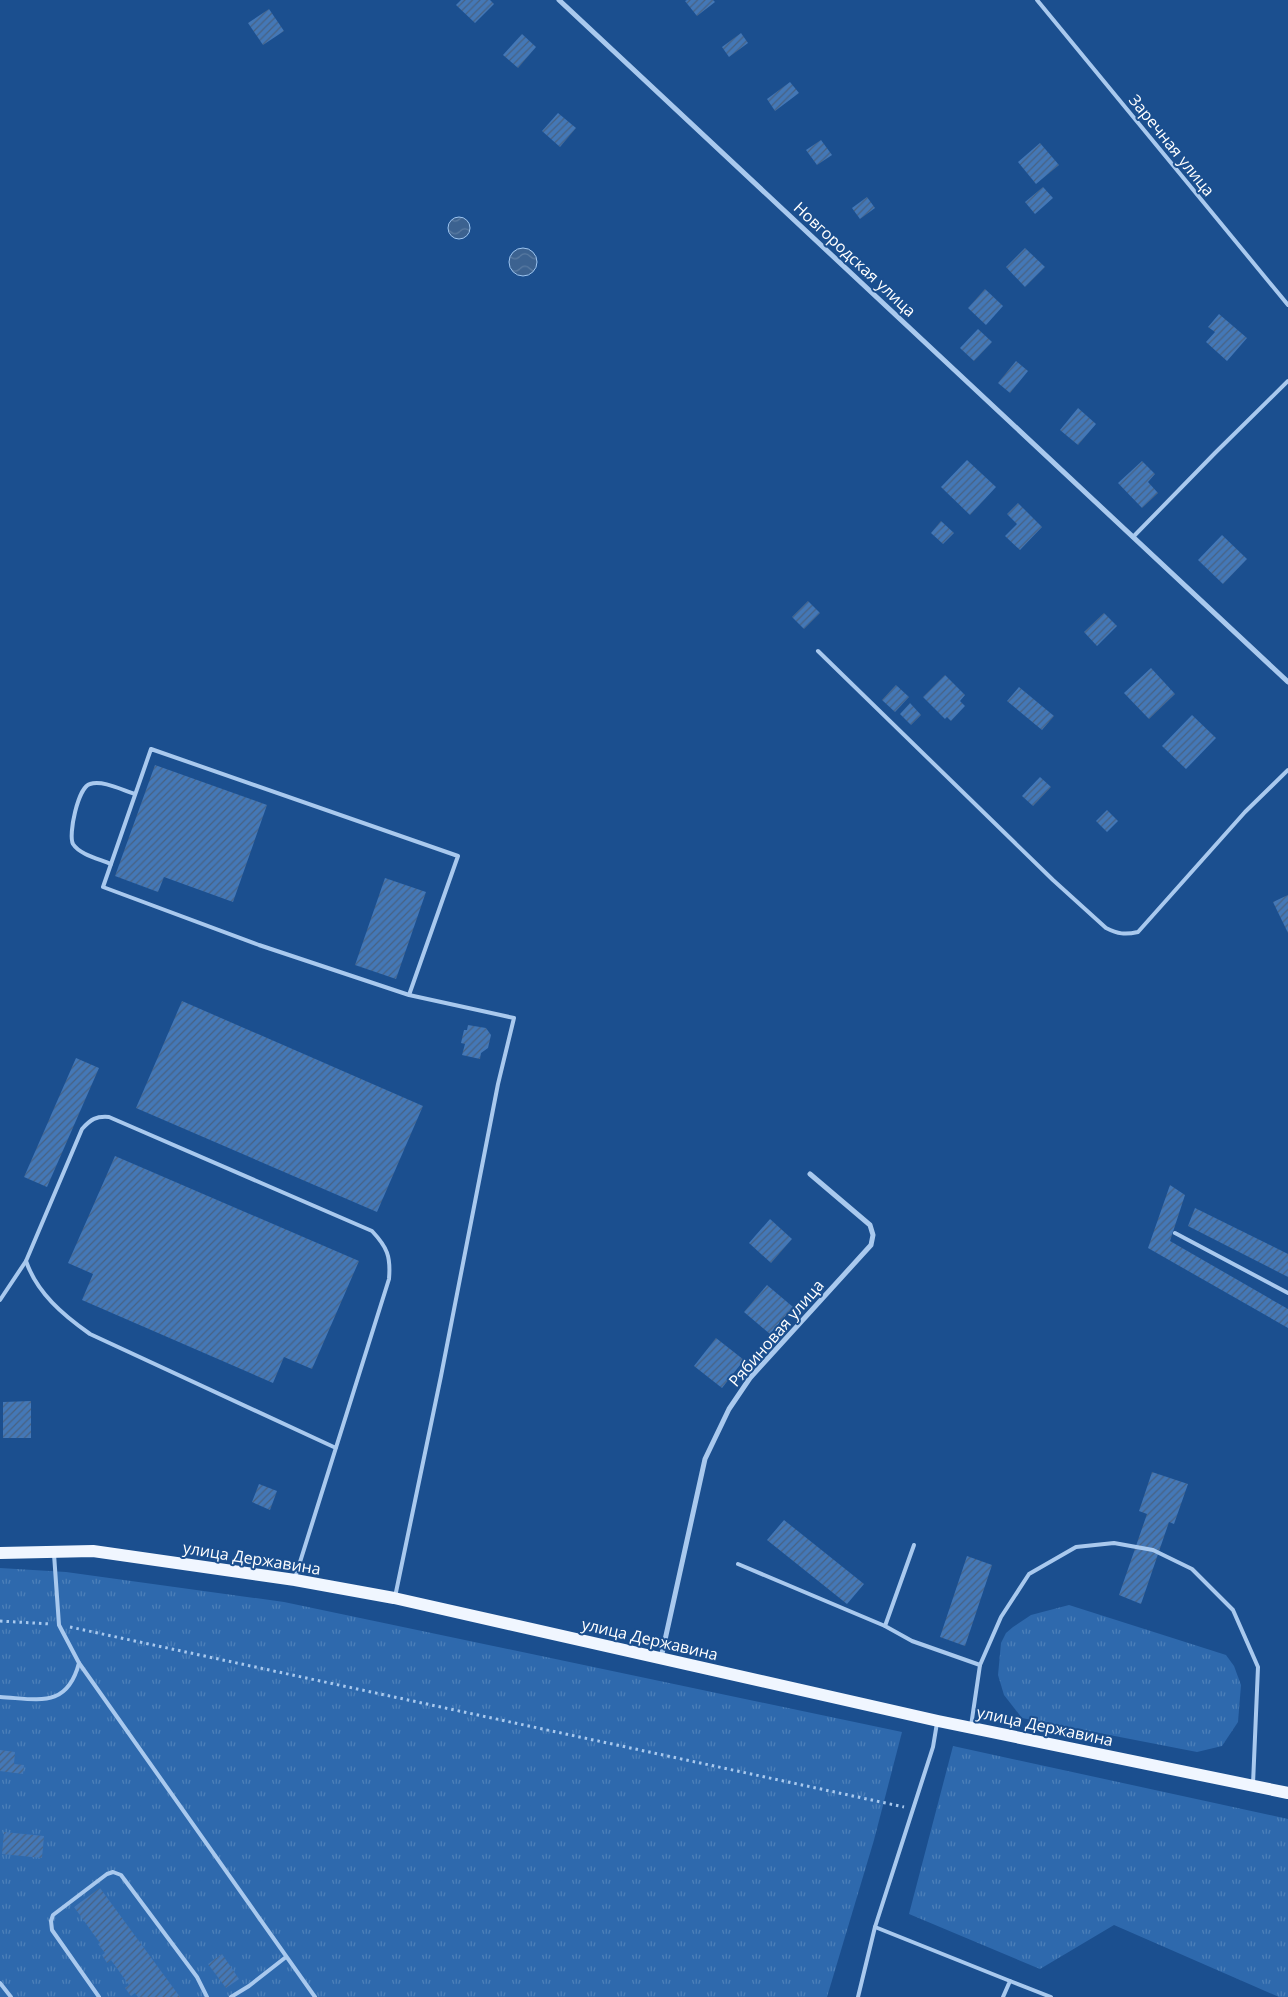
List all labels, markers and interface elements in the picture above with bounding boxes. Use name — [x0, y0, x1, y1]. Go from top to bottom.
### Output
street label: Заречная улица — [1124, 90, 1220, 200]
street label: Новгородская улица — [789, 196, 921, 322]
street label: Рябиновая улица — [723, 1275, 829, 1391]
street label: улица Державина — [182, 1536, 322, 1580]
street label: улица Державина — [580, 1613, 720, 1665]
street label: улица Державина — [975, 1701, 1115, 1751]

